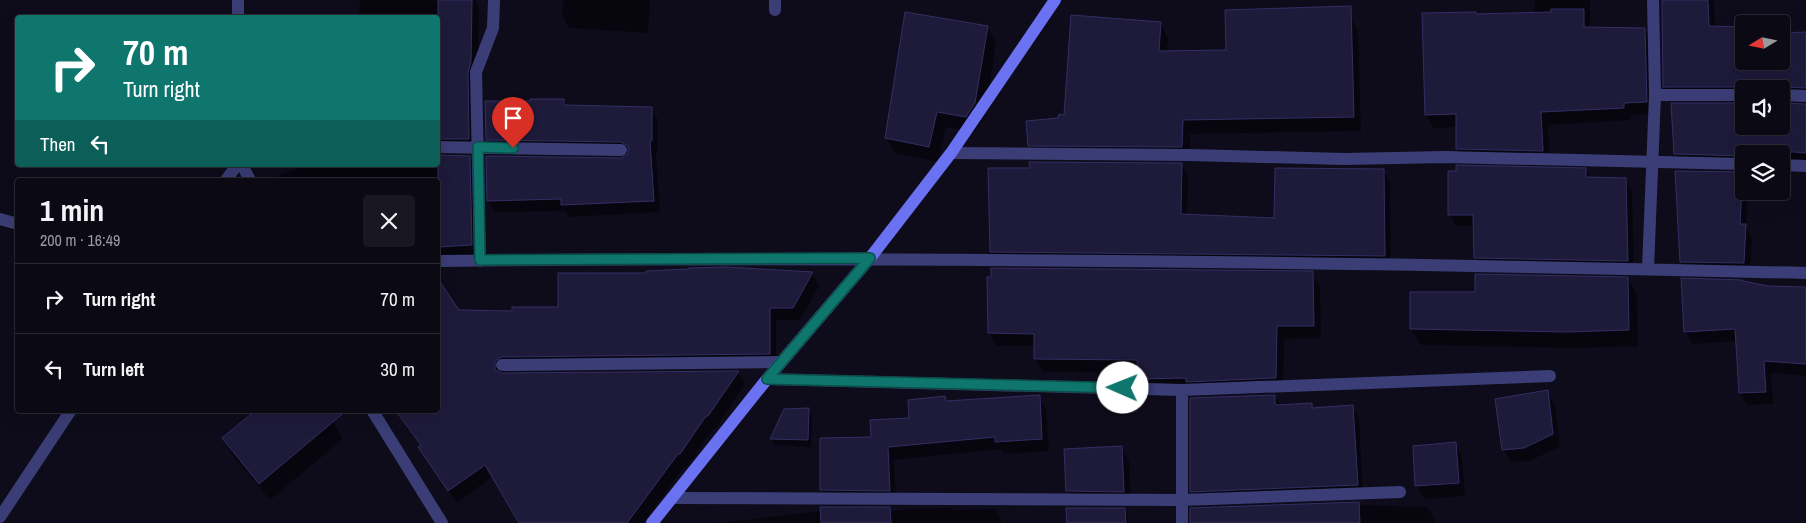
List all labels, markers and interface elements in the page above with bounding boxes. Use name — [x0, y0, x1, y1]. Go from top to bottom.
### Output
north arrow — [1735, 15, 1790, 70]
map controls — [1735, 15, 1790, 200]
text: 70 m — [123, 29, 188, 76]
icon: right — [40, 35, 105, 100]
text: Turn right — [123, 74, 200, 104]
button: sound — [1735, 80, 1790, 135]
pin — [492, 97, 534, 148]
icon: arrive — [499, 104, 527, 132]
icon: left — [86, 130, 114, 158]
text: Then — [40, 131, 76, 157]
button: layers — [1735, 145, 1790, 200]
text: 1 min — [40, 190, 104, 230]
button: close — [363, 195, 415, 247]
text: 200 m · 16:49 — [40, 229, 120, 251]
icon: right — [40, 285, 68, 313]
text: Turn right — [83, 286, 155, 312]
text: 70 m — [380, 286, 415, 312]
icon: left — [40, 355, 68, 383]
text: Turn left — [83, 356, 144, 382]
text: 30 m — [380, 356, 415, 382]
position arrow — [1096, 361, 1148, 413]

